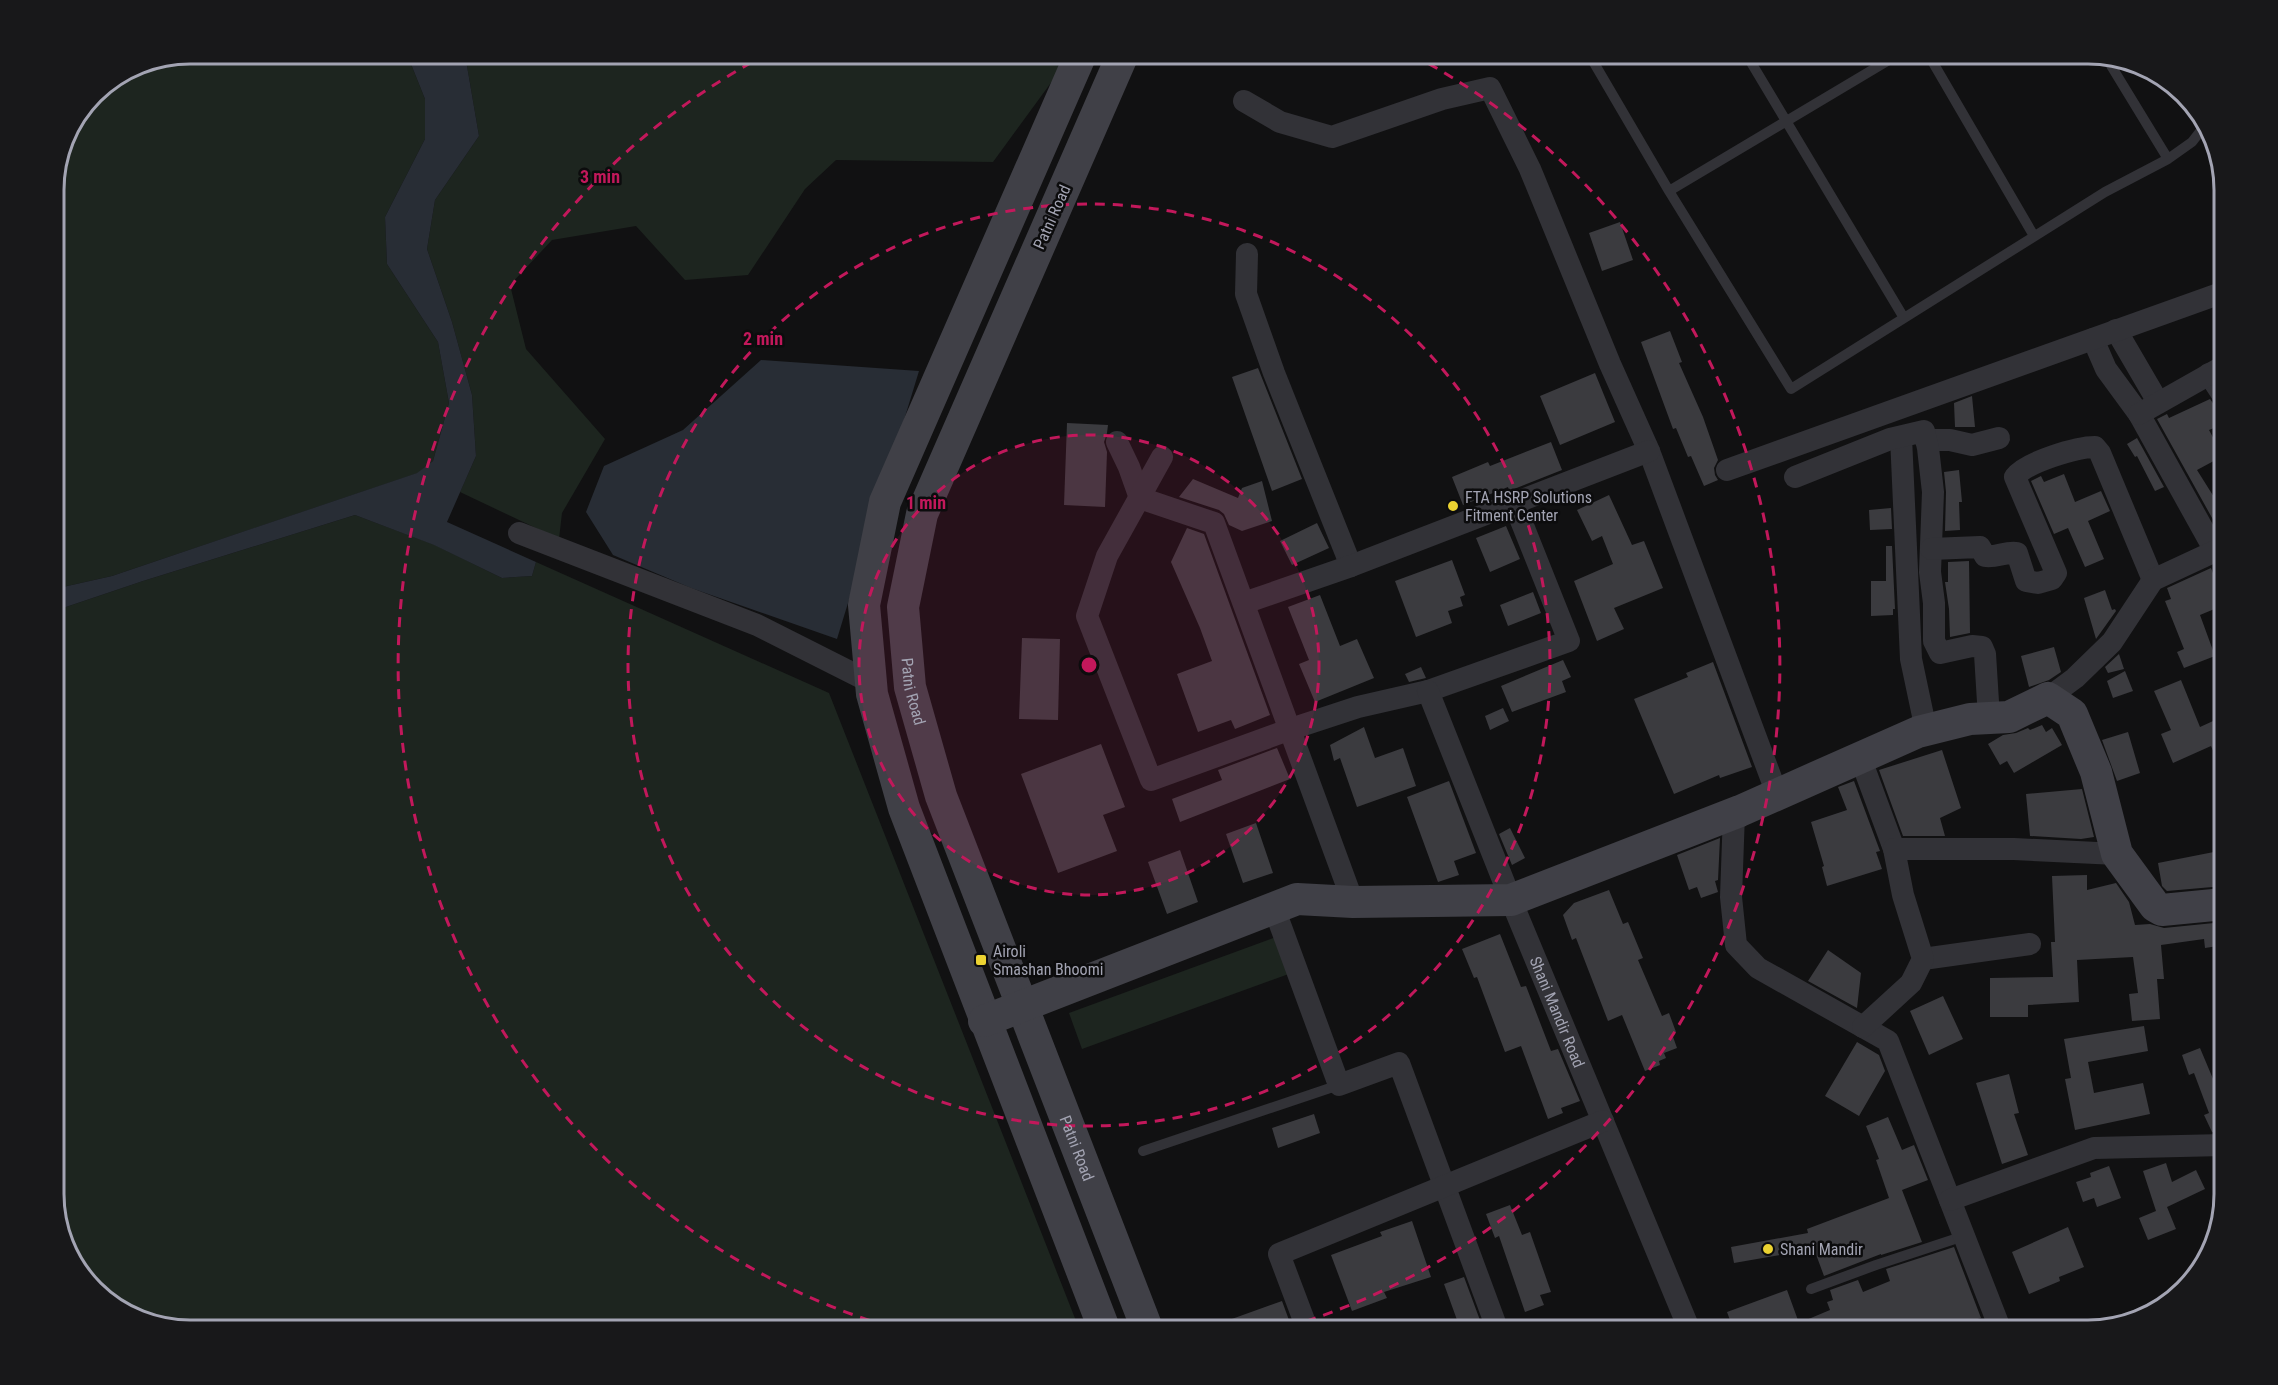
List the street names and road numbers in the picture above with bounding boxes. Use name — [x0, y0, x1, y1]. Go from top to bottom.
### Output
street label: Patni Road — [1029, 182, 1075, 252]
street label: Patni Road — [898, 657, 930, 727]
street label: Shani Mandir Road — [1526, 953, 1589, 1070]
street label: Patni Road — [1056, 1113, 1098, 1183]

